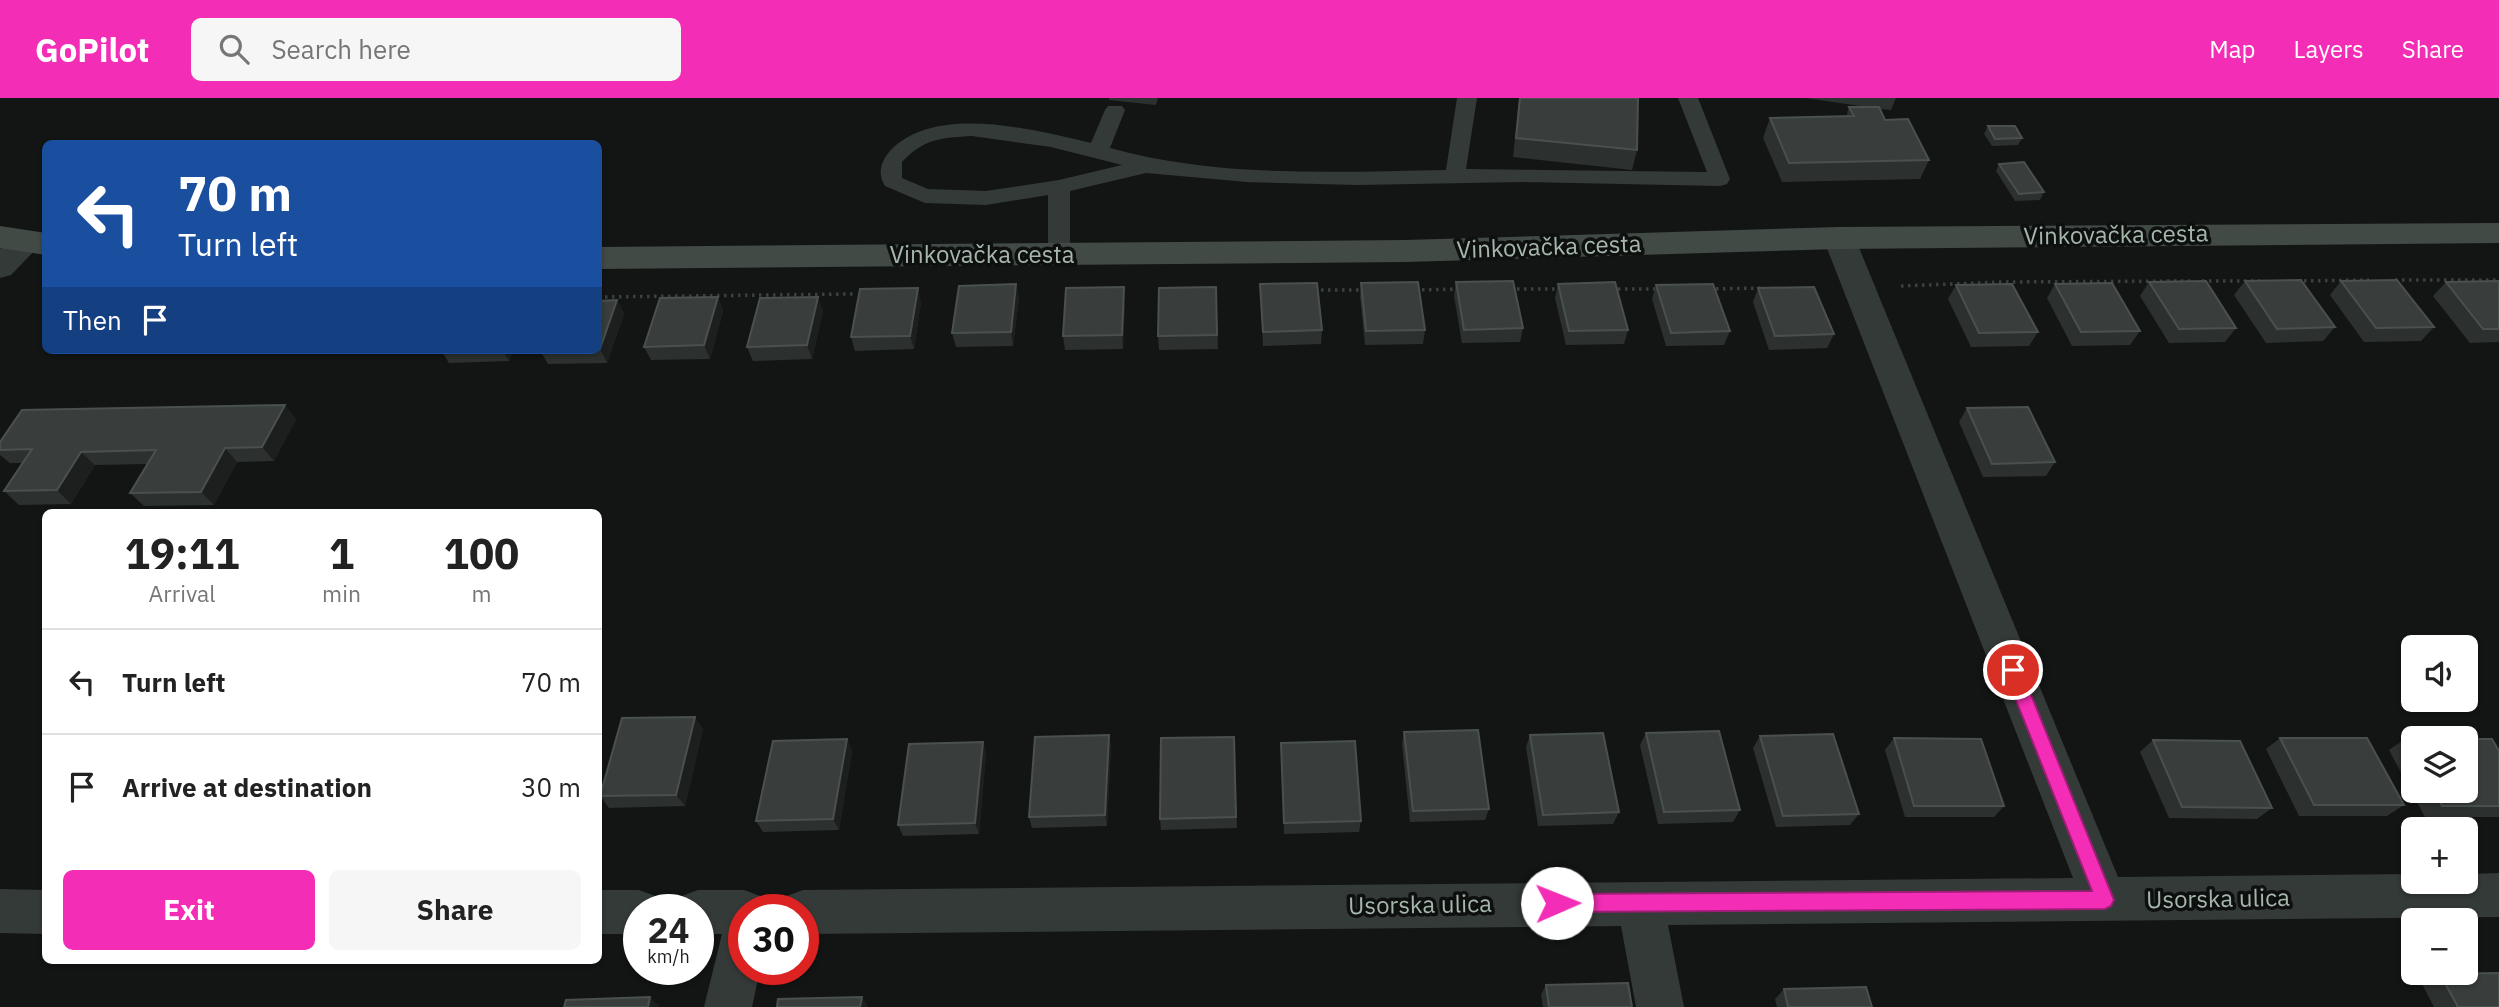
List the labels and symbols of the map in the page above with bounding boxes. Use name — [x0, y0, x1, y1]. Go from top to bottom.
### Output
street label: Vinkovačka cesta — [2023, 216, 2209, 252]
street label: Vinkovačka cesta — [1456, 227, 1642, 265]
street label: Vinkovačka cesta — [889, 238, 1075, 270]
pin — [1983, 640, 2043, 700]
position arrow — [1520, 866, 1594, 940]
street label: Usorska ulica — [2146, 881, 2290, 915]
street label: Usorska ulica — [1348, 887, 1492, 921]
speed limit sign: 30 — [728, 894, 819, 985]

